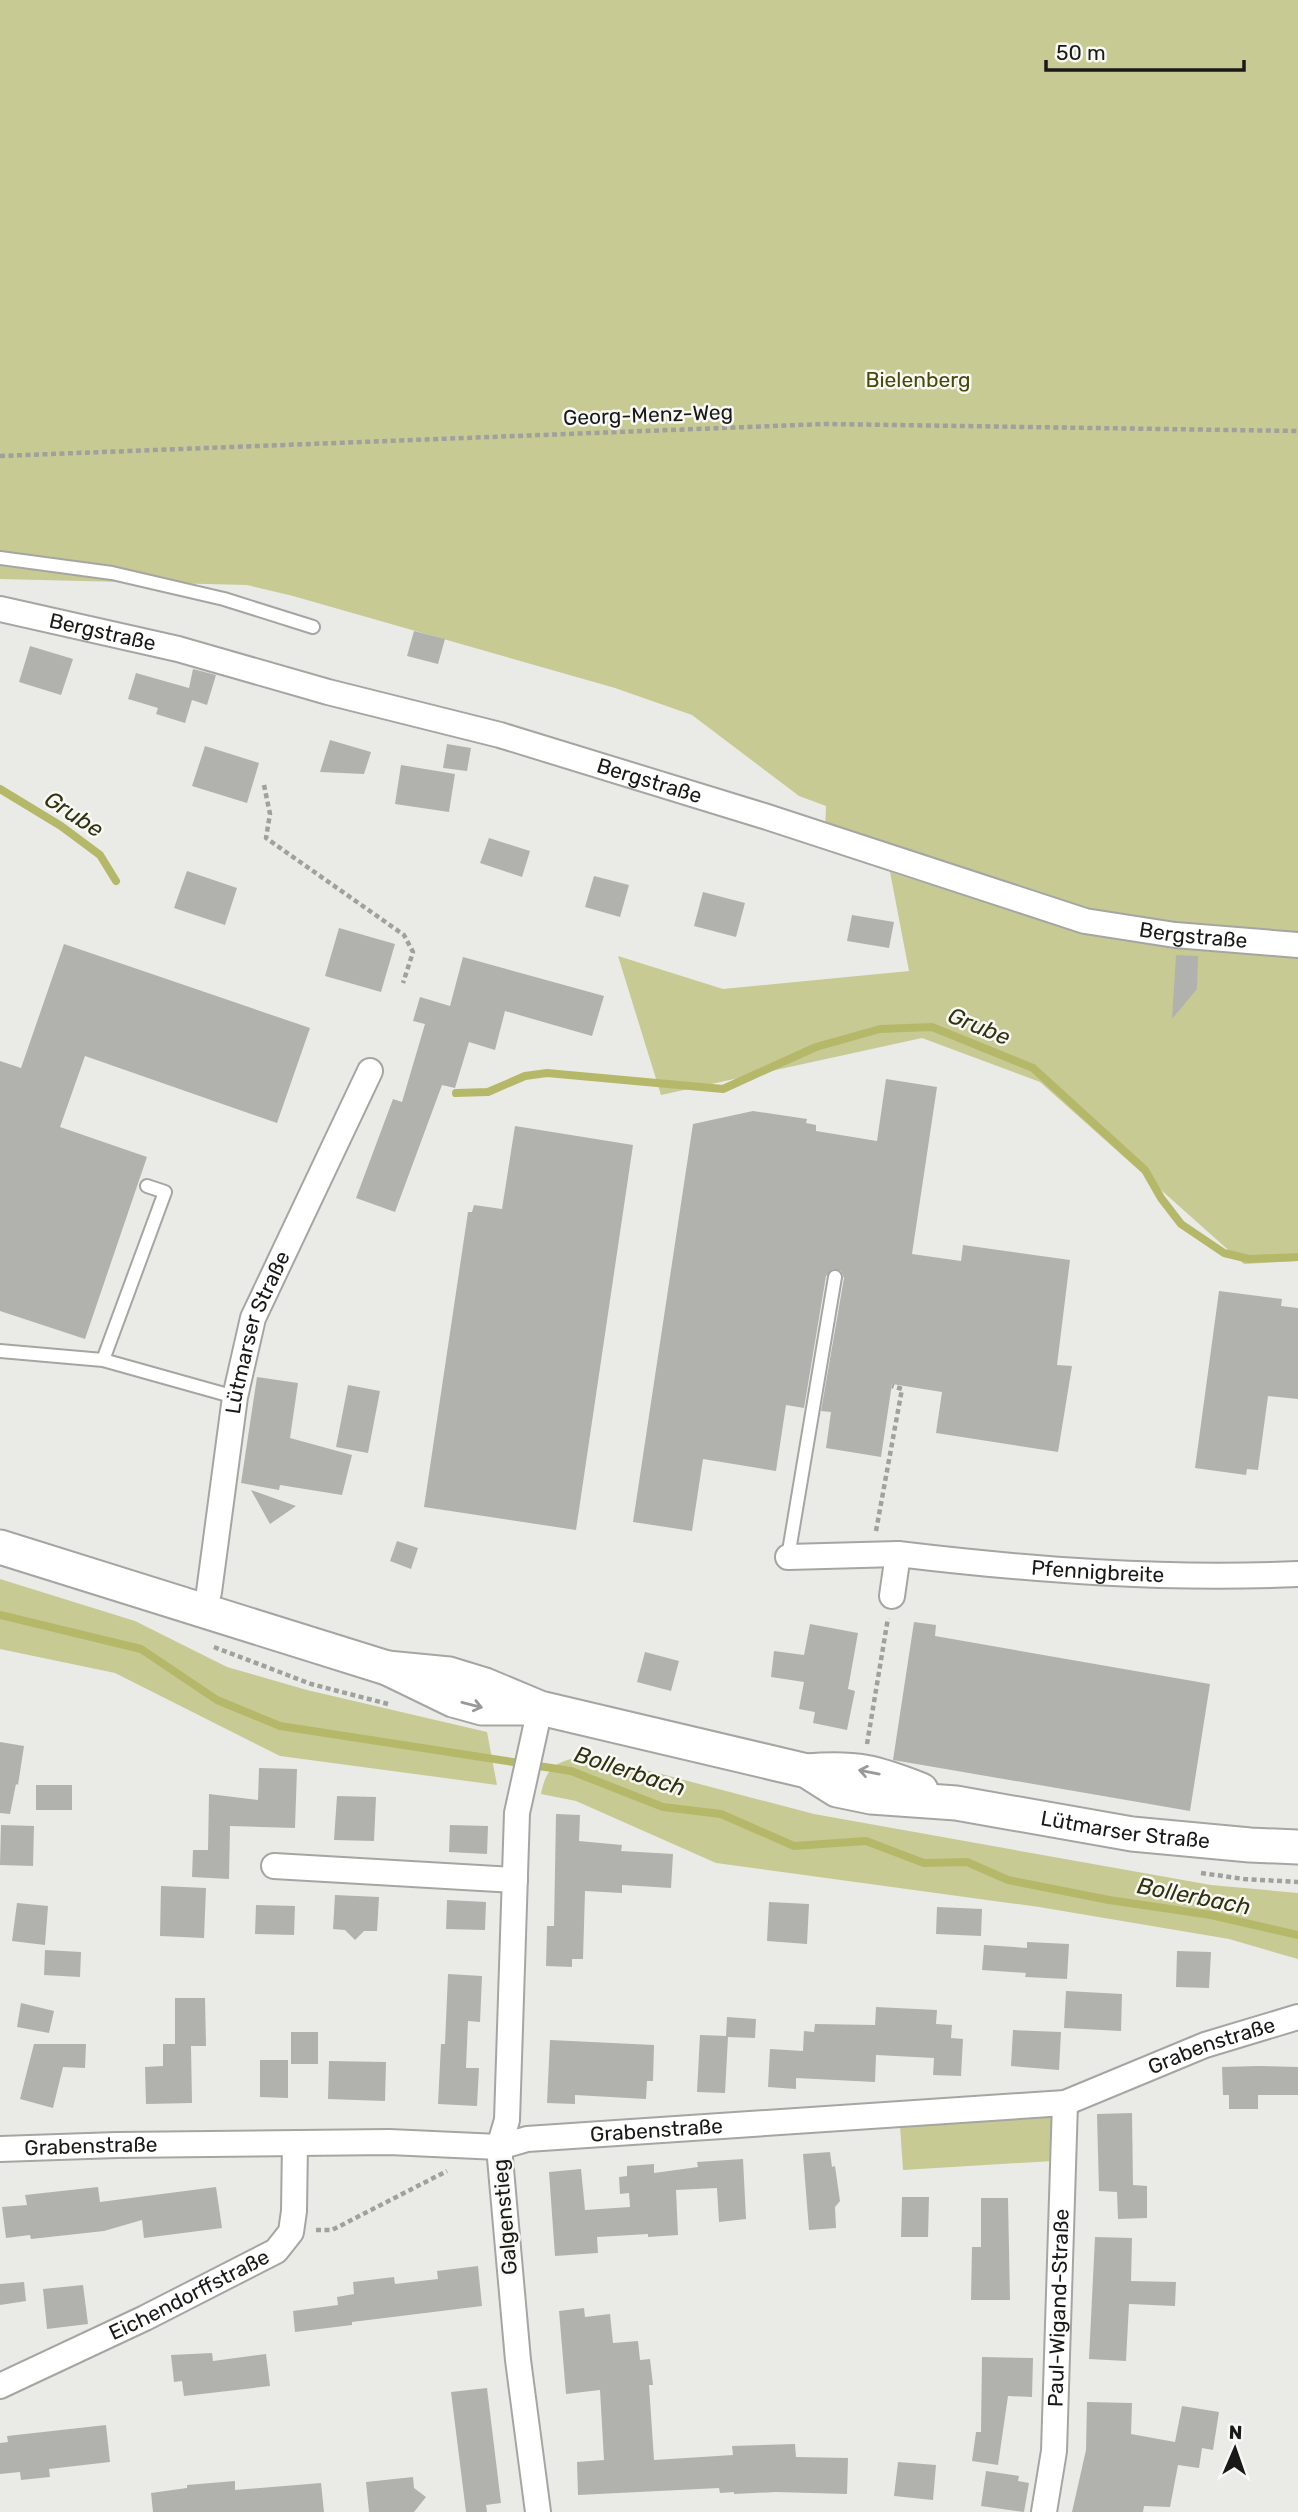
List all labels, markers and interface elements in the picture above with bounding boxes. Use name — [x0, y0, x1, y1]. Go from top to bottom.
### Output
scale bar — [1046, 28, 1244, 72]
text: 50 m — [1056, 40, 1106, 65]
park label: Bielenberg — [865, 367, 971, 392]
street label: Georg-Menz-Weg — [563, 399, 733, 430]
street label: Bergstraße — [47, 607, 158, 656]
street label: Bergstraße — [594, 752, 705, 808]
water label: Grube — [39, 785, 109, 843]
street label: Bergstraße — [1138, 917, 1248, 953]
water label: Grube — [944, 1001, 1014, 1051]
street label: Lütmarser Straße — [220, 1247, 295, 1415]
street label: Pfennigbreite — [1030, 1555, 1165, 1587]
one-way arrow — [460, 1699, 483, 1712]
water label: Bollerbach — [571, 1740, 689, 1802]
one-way arrow — [858, 1765, 881, 1779]
street label: Lütmarser Straße — [1039, 1805, 1211, 1853]
water label: Bollerbach — [1135, 1871, 1253, 1921]
street label: Grabenstraße — [1144, 2012, 1278, 2079]
street label: Grabenstraße — [589, 2113, 724, 2147]
street label: Grabenstraße — [24, 2132, 158, 2160]
street label: Galgenstieg — [487, 2158, 522, 2276]
street label: Paul-Wigand-Straße — [1042, 2208, 1074, 2407]
street label: Eichendorffstraße — [105, 2244, 273, 2345]
north arrow — [1200, 2414, 1270, 2484]
text: N — [1228, 2421, 1243, 2444]

